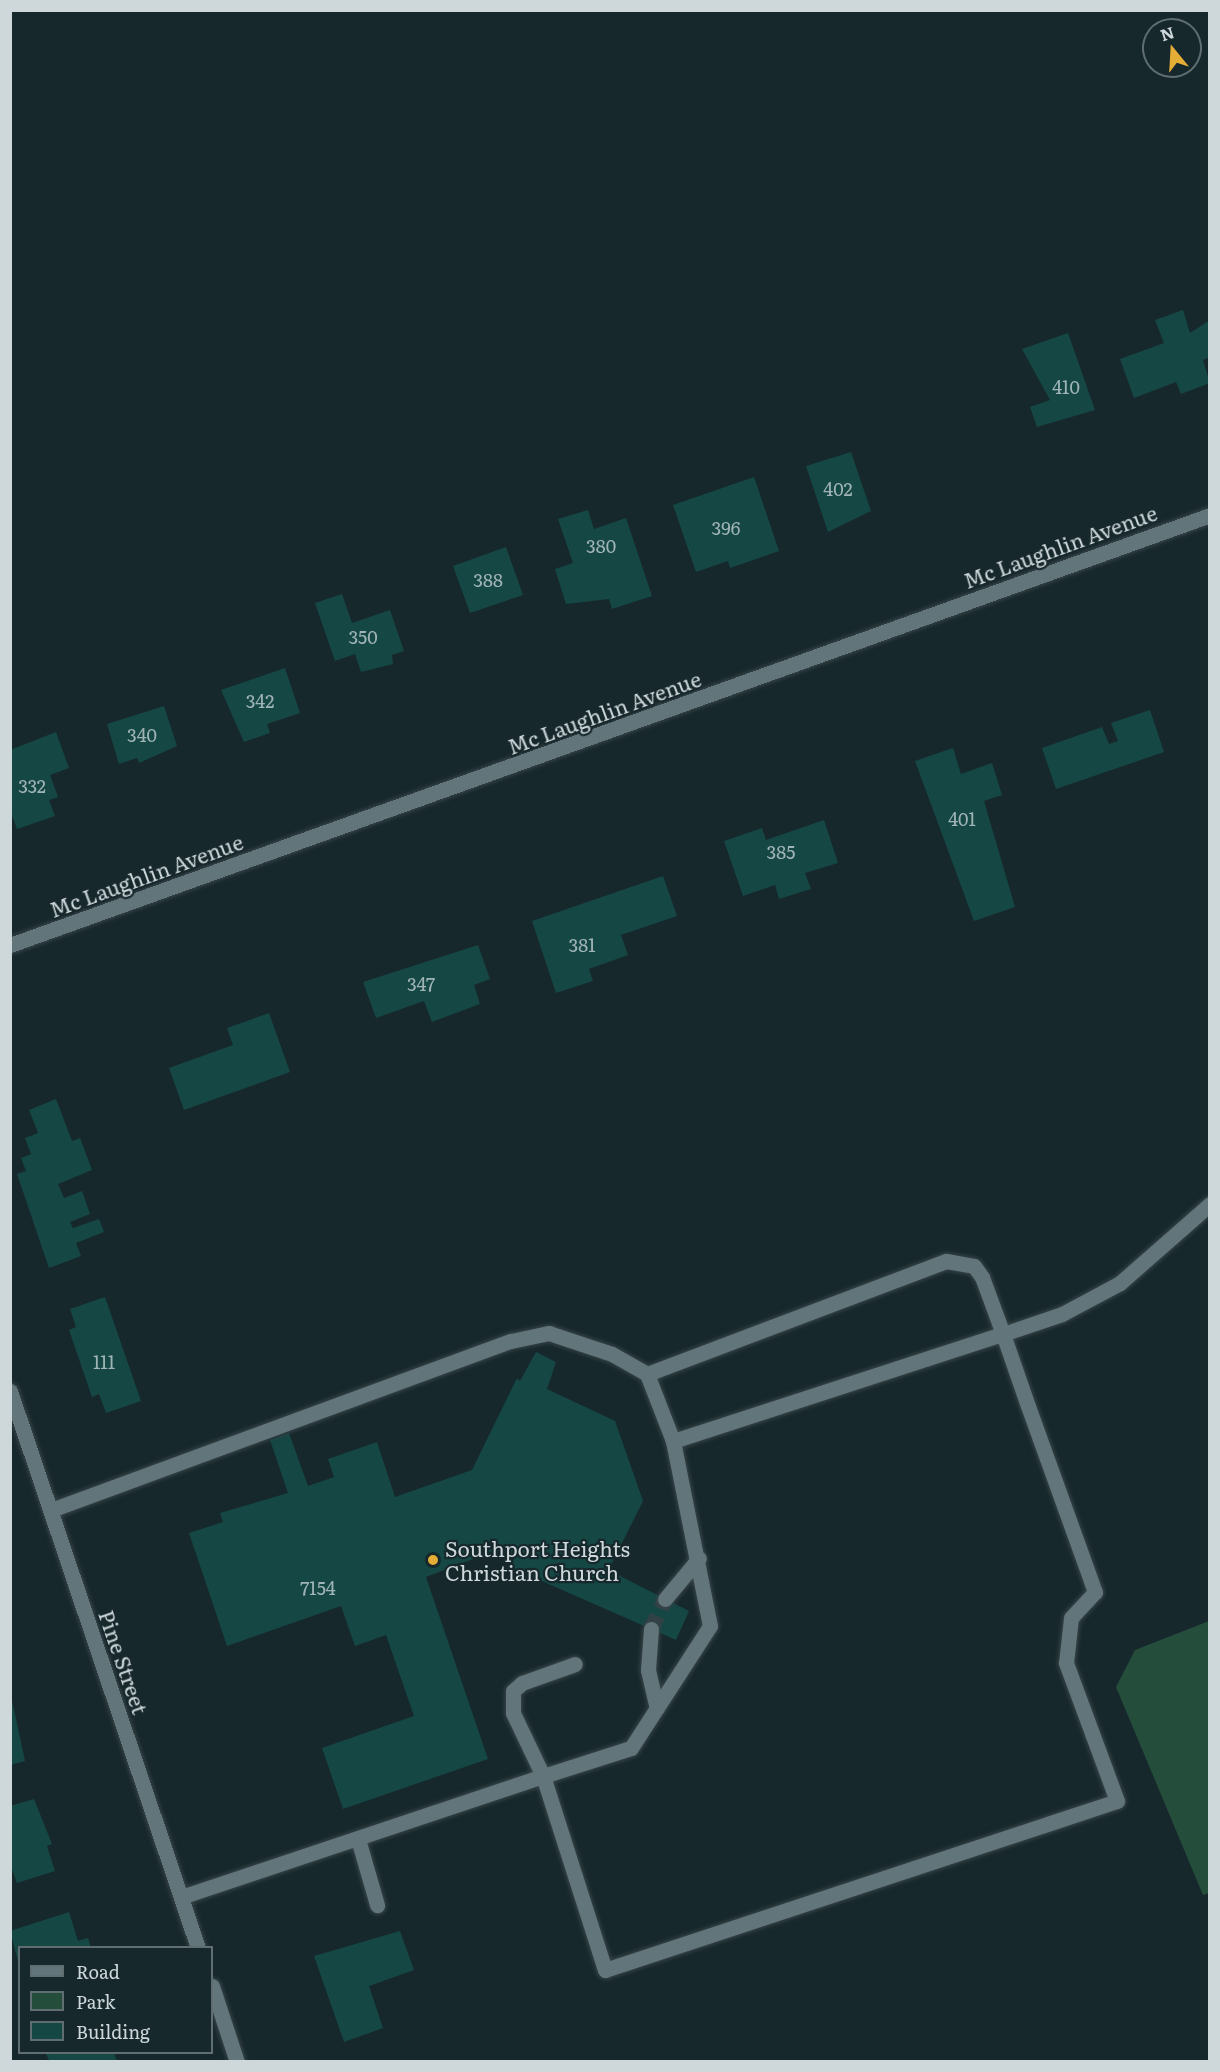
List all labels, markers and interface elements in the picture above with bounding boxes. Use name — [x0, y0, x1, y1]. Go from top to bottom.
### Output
north arrow — [1142, 18, 1202, 78]
text: N — [1157, 19, 1177, 46]
house number: 410 — [1052, 376, 1080, 398]
house number: 402 — [823, 478, 853, 500]
street label: Mc Laughlin Avenue — [960, 499, 1160, 593]
house number: 396 — [712, 517, 740, 539]
house number: 380 — [586, 535, 616, 557]
house number: 388 — [473, 569, 503, 591]
house number: 350 — [348, 626, 378, 648]
street label: Mc Laughlin Avenue — [504, 665, 704, 759]
house number: 342 — [246, 690, 274, 712]
house number: 340 — [127, 724, 157, 746]
house number: 332 — [18, 775, 46, 797]
house number: 401 — [948, 808, 976, 830]
street label: Mc Laughlin Avenue — [46, 828, 246, 922]
house number: 385 — [767, 841, 795, 863]
house number: 381 — [569, 934, 595, 956]
house number: 347 — [407, 973, 435, 995]
house number: 111 — [93, 1351, 115, 1373]
place label: Southport Heights Christian Church — [445, 1535, 630, 1585]
marker: Southport Heights Christian Church — [426, 1553, 440, 1567]
house number: 7154 — [300, 1577, 336, 1599]
street label: Pine Street — [94, 1607, 154, 1717]
legend — [18, 1946, 213, 2054]
text: Road — [76, 1958, 120, 1985]
text: Park — [76, 1988, 115, 2015]
text: Building — [76, 2018, 150, 2045]

